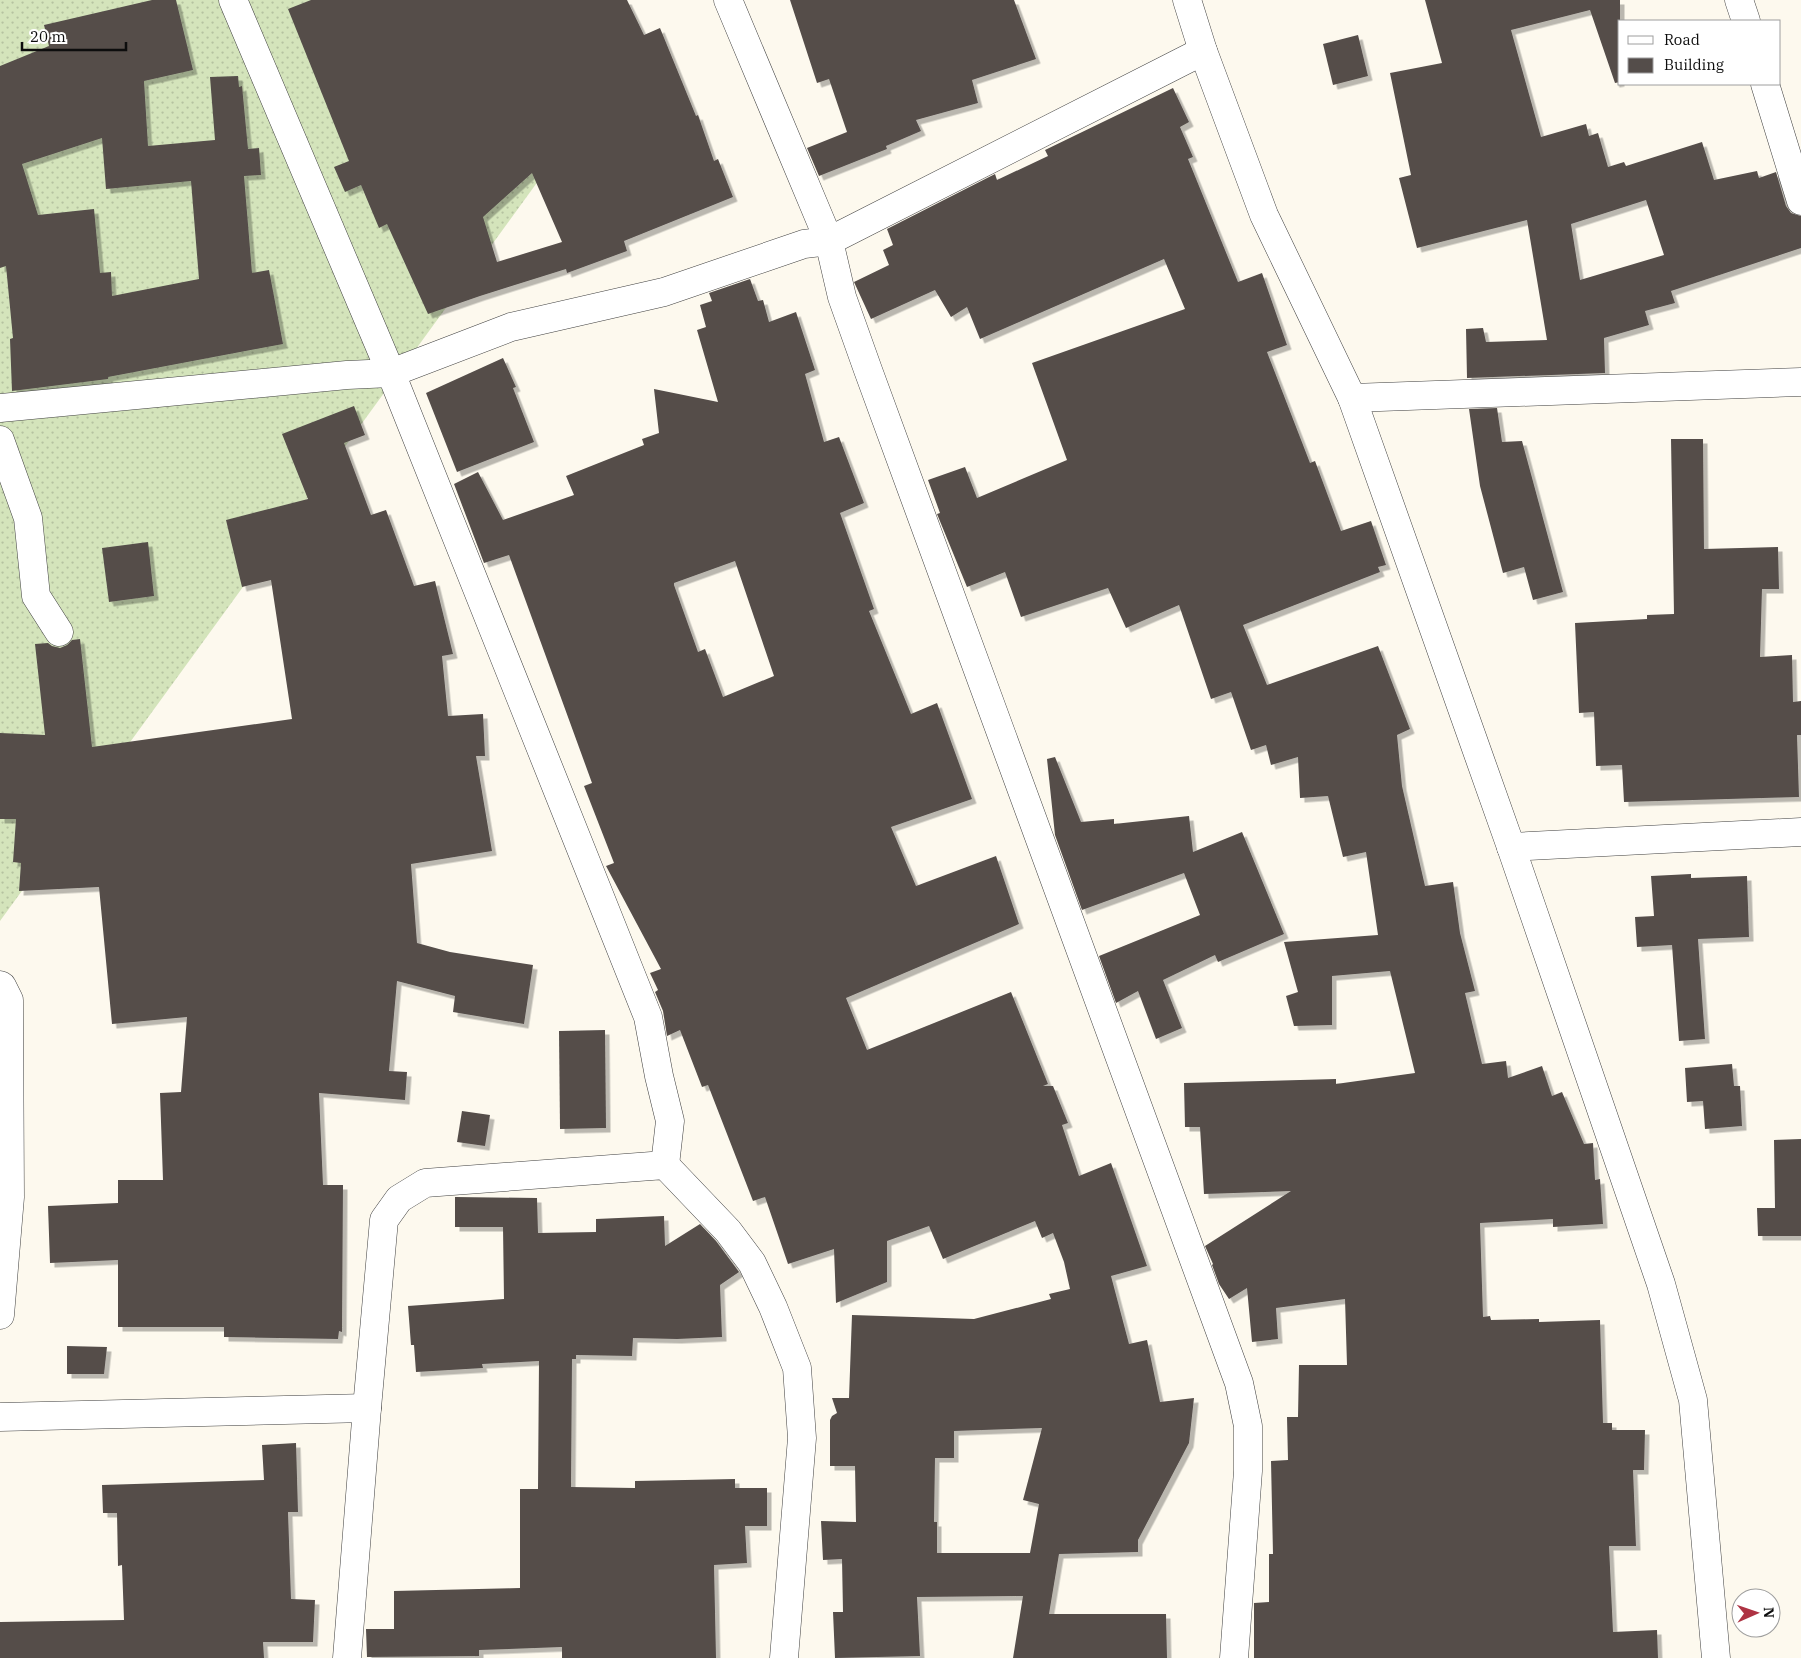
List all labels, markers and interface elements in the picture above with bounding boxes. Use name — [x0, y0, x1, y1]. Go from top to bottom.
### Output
scale bar — [22, 20, 126, 52]
legend — [1618, 20, 1781, 85]
text: 20 m — [30, 27, 66, 46]
text: Road — [1664, 30, 1700, 49]
text: Building — [1664, 55, 1724, 74]
north arrow — [1731, 1588, 1781, 1638]
text: N — [1760, 1607, 1778, 1618]

